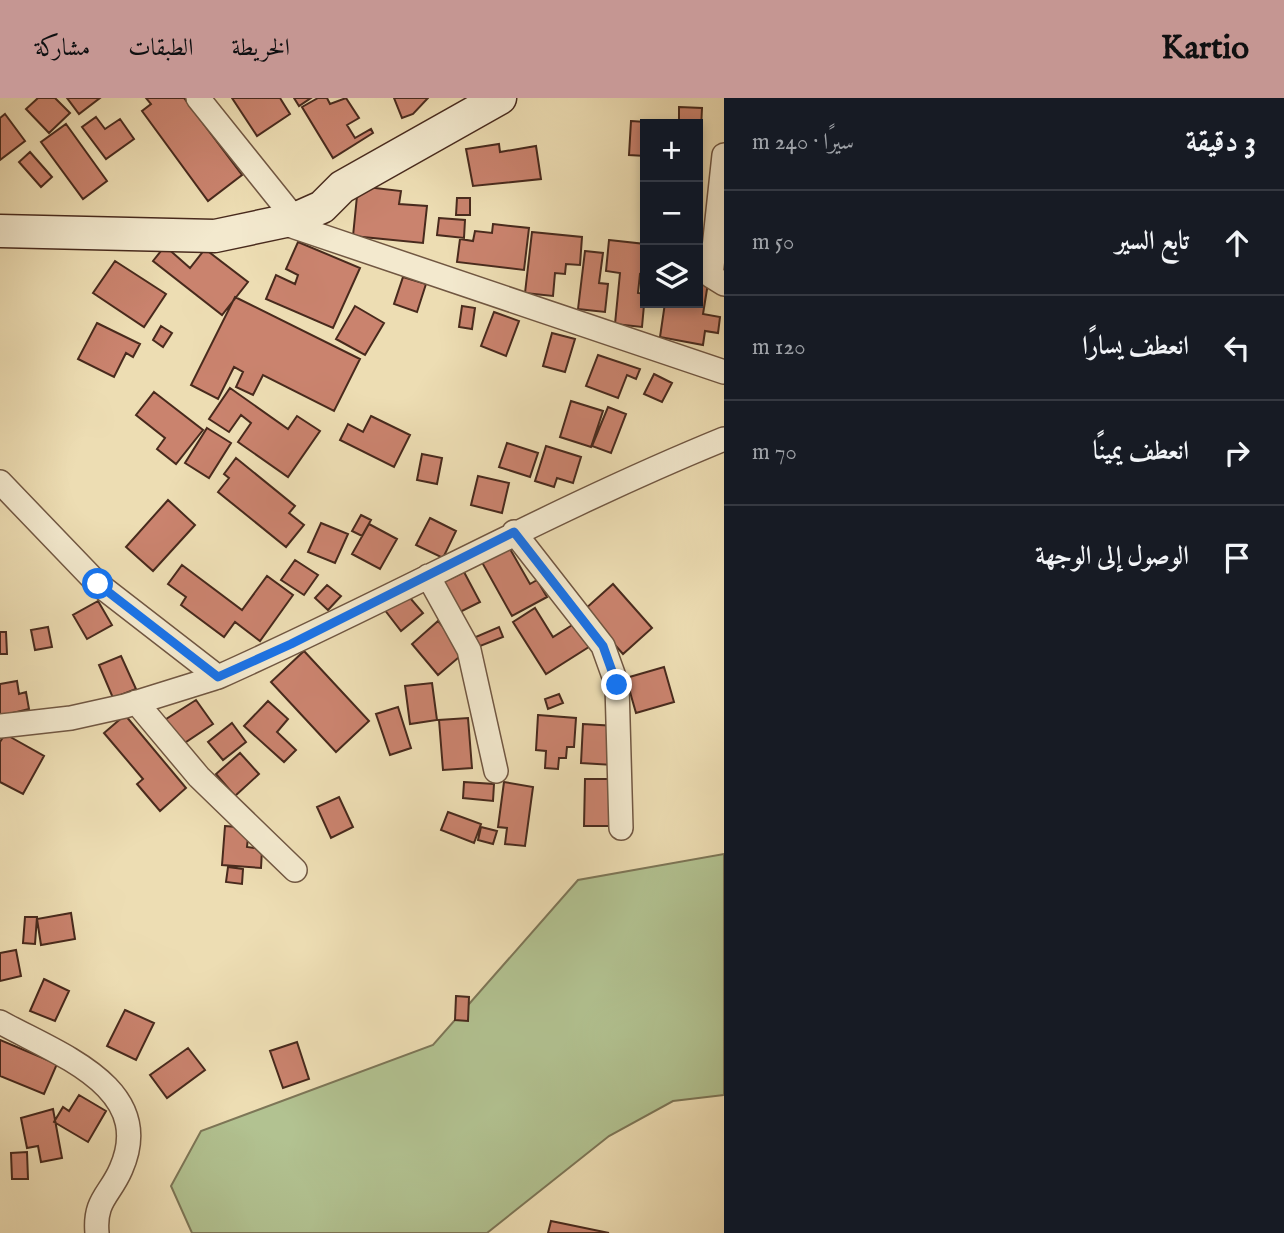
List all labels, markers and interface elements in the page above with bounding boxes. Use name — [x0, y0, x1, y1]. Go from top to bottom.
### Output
text: Kartio — [1161, 28, 1249, 70]
text: مشاركة — [35, 33, 90, 64]
text: الطبقات — [128, 33, 194, 64]
text: الخريطة — [232, 33, 290, 64]
map controls — [640, 119, 703, 308]
button: + — [640, 119, 703, 182]
text: 3 دقيقة — [1186, 124, 1256, 162]
text: سيرًا · 240 m — [752, 128, 854, 157]
button: − — [640, 182, 703, 245]
icon: ahead — [1218, 224, 1256, 262]
text: تابع السير — [1115, 225, 1189, 258]
text: 50 m — [752, 228, 794, 257]
button: layers — [640, 245, 703, 308]
icon: left — [1218, 329, 1256, 367]
text: انعطف يسارًا — [1082, 330, 1189, 363]
text: 120 m — [752, 333, 805, 362]
icon: right — [1218, 434, 1256, 472]
text: انعطف يمينًا — [1093, 435, 1189, 468]
text: 70 m — [752, 438, 797, 467]
icon: arrive — [1218, 539, 1256, 577]
text: الوصول إلى الوجهة — [1035, 540, 1189, 573]
route start — [82, 568, 113, 599]
route end — [601, 669, 632, 700]

